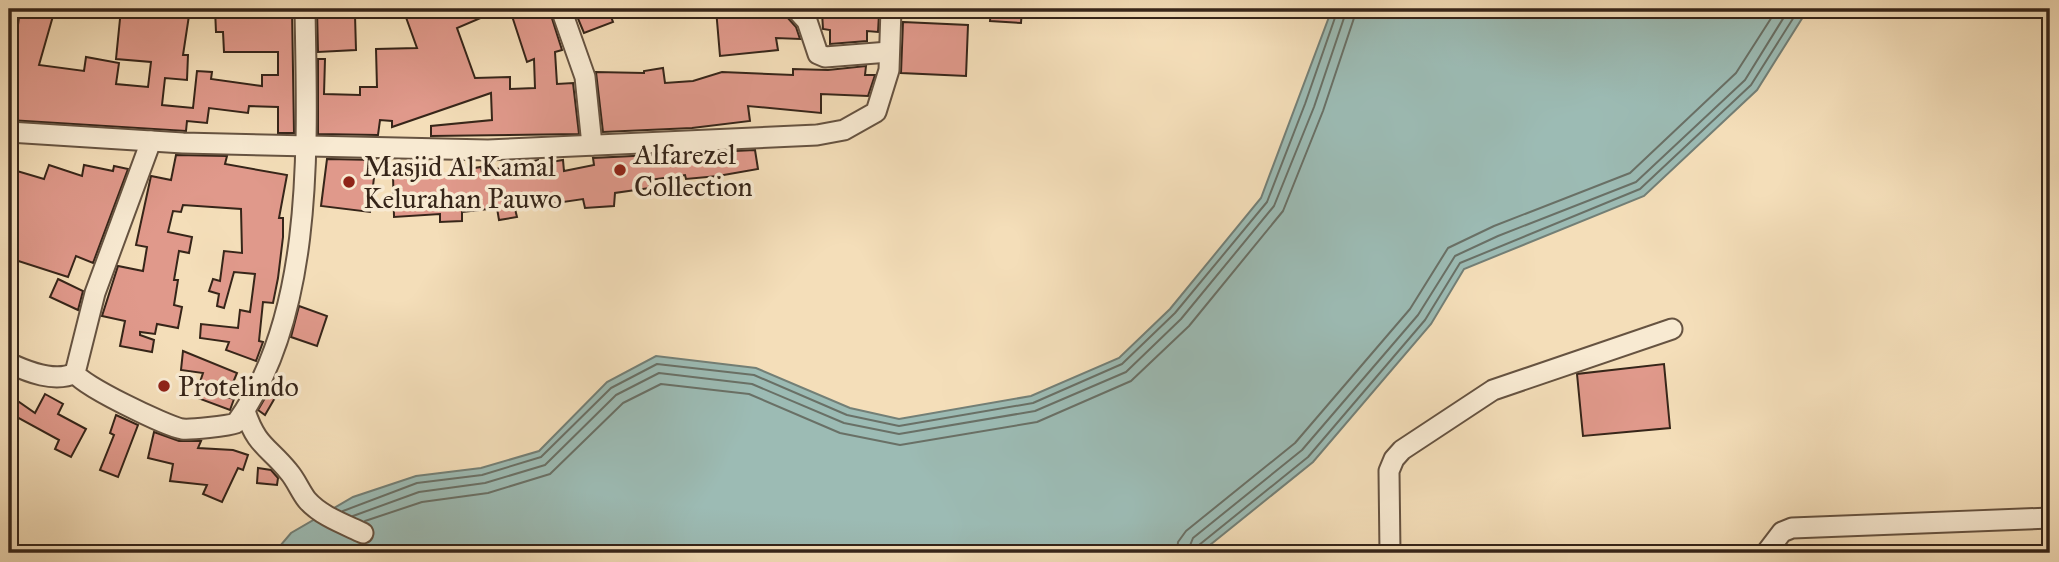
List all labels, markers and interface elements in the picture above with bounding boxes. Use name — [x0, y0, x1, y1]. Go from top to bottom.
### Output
place label: Alfarezel Collection — [633, 137, 753, 204]
place label: Masjid Al Kamal Kelurahan Pauwo — [363, 149, 562, 216]
marker: Alfarezel Collection — [612, 162, 628, 178]
marker: Masjid Al Kamal Kelurahan Pauwo — [341, 174, 357, 190]
place label: Protelindo — [178, 369, 299, 404]
marker: Protelindo — [156, 378, 172, 394]

